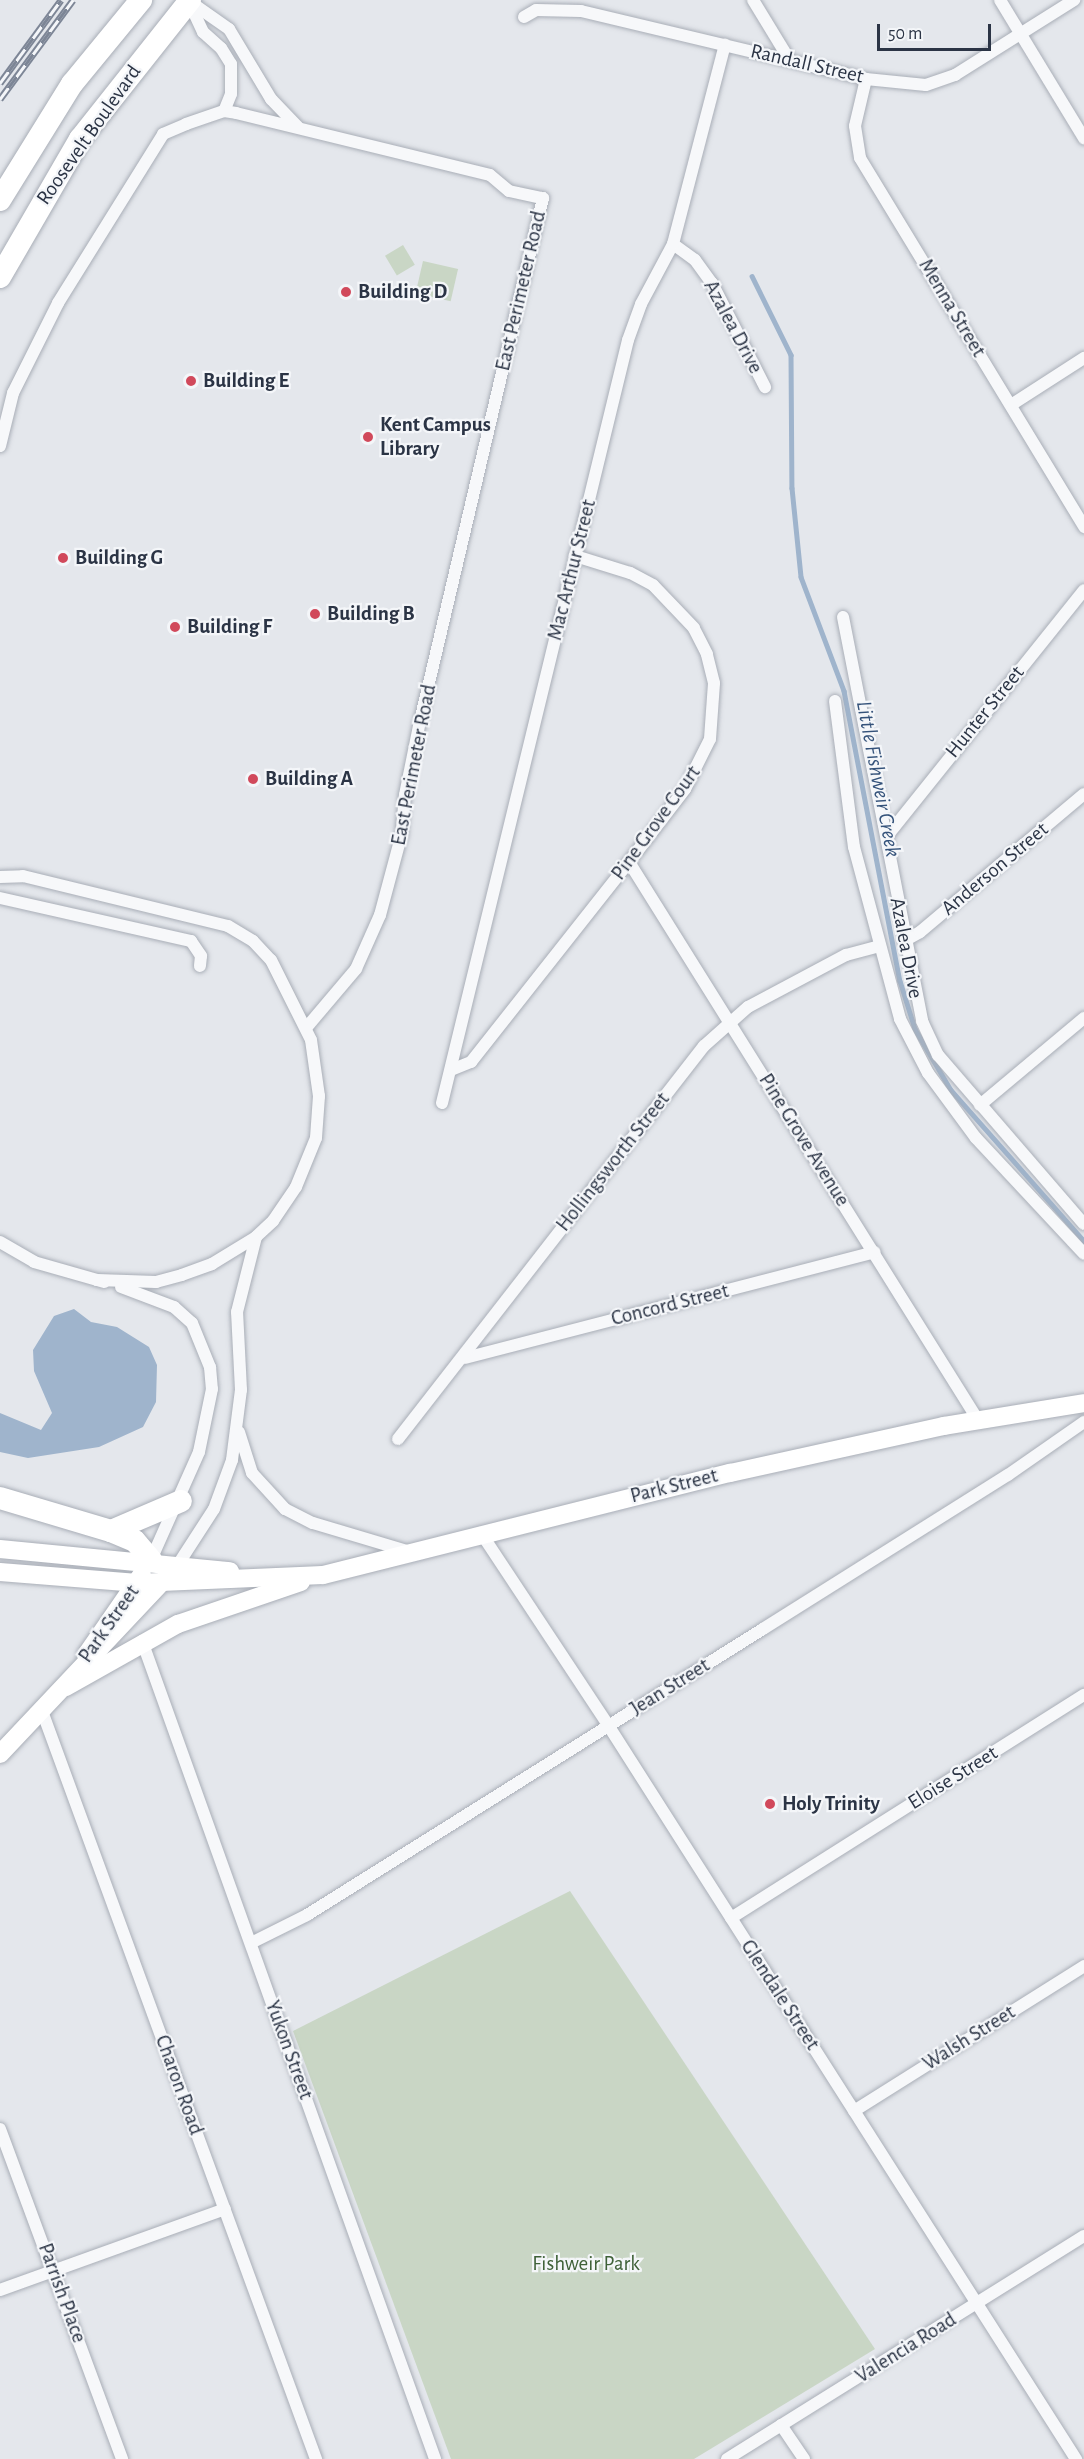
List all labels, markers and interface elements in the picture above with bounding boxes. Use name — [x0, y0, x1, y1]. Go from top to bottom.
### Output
scale bar — [880, 12, 994, 50]
text: 50 m — [888, 25, 922, 43]
street label: Randall Street — [748, 39, 866, 89]
street label: Roosevelt Boulevard — [31, 60, 147, 210]
street label: East Perimeter Road — [490, 209, 552, 373]
street label: Menna Street — [913, 254, 991, 362]
street label: Azalea Drive — [698, 276, 768, 378]
place label: Building D — [358, 279, 447, 305]
marker: Building D — [339, 285, 353, 299]
place label: Building E — [203, 368, 289, 394]
marker: Building E — [184, 374, 198, 388]
place label: Kent Campus Library — [380, 412, 491, 462]
marker: Kent Campus Library — [361, 430, 375, 444]
street label: Mac Arthur Street — [542, 497, 602, 643]
place label: Building G — [75, 545, 163, 571]
marker: Building G — [56, 551, 70, 565]
place label: Building B — [327, 601, 415, 627]
marker: Building B — [308, 607, 322, 621]
place label: Building F — [187, 614, 272, 640]
marker: Building F — [168, 620, 182, 634]
street label: Hunter Street — [940, 661, 1030, 763]
street label: East Perimeter Road — [386, 682, 442, 848]
water label: Little Fishweir Creek — [850, 699, 906, 859]
street label: Pine Grove Court — [606, 761, 706, 885]
place label: Building A — [265, 766, 353, 792]
marker: Building A — [246, 772, 260, 786]
street label: Anderson Street — [936, 817, 1054, 921]
street label: Azalea Drive — [884, 895, 928, 1001]
street label: Pine Grove Avenue — [753, 1069, 855, 1211]
street label: Hollingsworth Street — [551, 1087, 675, 1237]
street label: Concord Street — [609, 1278, 731, 1332]
street label: Park Street — [628, 1463, 720, 1509]
street label: Park Street — [73, 1580, 145, 1668]
street label: Jean Street — [626, 1653, 714, 1721]
street label: Eloise Street — [903, 1741, 1003, 1815]
place label: Holy Trinity — [782, 1791, 880, 1817]
marker: Holy Trinity — [763, 1797, 777, 1811]
street label: Glendale Street — [735, 1935, 825, 2055]
street label: Yukon Street — [259, 1997, 319, 2103]
street label: Walsh Street — [918, 2000, 1020, 2076]
street label: Charon Road — [149, 2032, 209, 2138]
street label: Parrish Place — [32, 2240, 92, 2346]
park label: Fishweir Park — [532, 2251, 640, 2277]
street label: Valencia Road — [851, 2307, 961, 2389]

